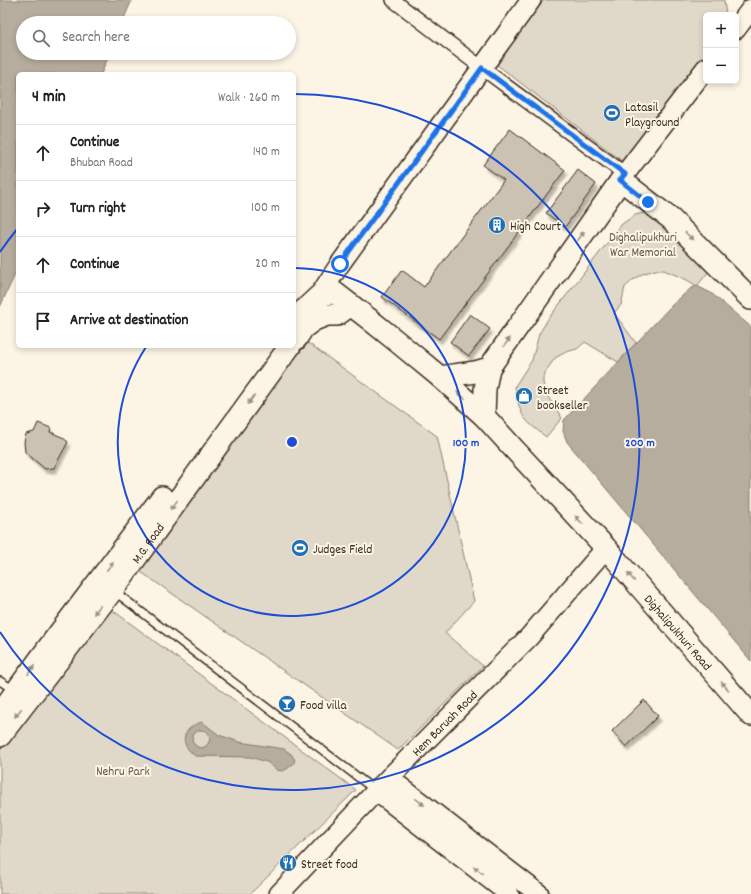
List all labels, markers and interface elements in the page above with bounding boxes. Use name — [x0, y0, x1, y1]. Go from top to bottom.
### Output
map controls — [703, 12, 739, 84]
button: + — [703, 12, 739, 48]
search box — [16, 16, 296, 60]
icon: search — [30, 27, 52, 49]
text: Search here — [62, 27, 130, 49]
button: − — [703, 48, 739, 84]
text: 4 min — [32, 86, 66, 110]
text: Walk · 260 m — [218, 89, 280, 108]
place label: Latasil Playground — [625, 99, 679, 133]
sports icon: Latasil Playground — [602, 103, 622, 123]
text: Continue — [70, 132, 119, 154]
icon: ahead — [32, 142, 54, 164]
text: 140 m — [253, 143, 280, 162]
text: Bhuban Road — [70, 154, 133, 173]
route end — [639, 193, 657, 211]
icon: right — [32, 198, 54, 220]
text: Turn right — [70, 198, 126, 220]
text: 100 m — [251, 199, 280, 218]
building icon: High Court — [487, 215, 507, 235]
place label: High Court — [510, 218, 561, 237]
park label: Dighalipukhuri War Memorial — [609, 229, 678, 263]
one-way arrow — [577, 231, 585, 241]
one-way arrow — [684, 231, 694, 241]
icon: ahead — [32, 254, 54, 276]
text: Continue — [70, 254, 119, 276]
text: 20 m — [255, 255, 280, 274]
route start — [331, 255, 349, 273]
icon: arrive — [32, 310, 54, 332]
text: Arrive at destination — [70, 310, 188, 332]
one-way arrow — [503, 337, 511, 348]
place label: Street bookseller — [537, 382, 588, 416]
shop icon: Street bookseller — [514, 386, 534, 406]
one-way arrow — [456, 391, 466, 400]
one-way arrow — [247, 395, 255, 406]
centre of rings — [285, 435, 299, 449]
text: 100 m — [453, 435, 479, 452]
text: 200 m — [625, 435, 655, 452]
one-way arrow — [170, 500, 178, 511]
one-way arrow — [575, 515, 584, 525]
street label: M.G. Road — [128, 520, 170, 568]
sports icon: Judges Field — [290, 538, 310, 558]
place label: Judges Field — [313, 541, 372, 560]
one-way arrow — [106, 561, 114, 572]
one-way arrow — [626, 572, 635, 582]
street label: Dighalipukhuri Road — [638, 591, 715, 676]
one-way arrow — [93, 605, 102, 616]
one-way arrow — [27, 664, 36, 675]
one-way arrow — [721, 680, 730, 691]
street label: Hem Baruah Road — [409, 687, 483, 762]
bar icon: Food villa — [277, 694, 297, 714]
place label: Food villa — [300, 697, 347, 716]
one-way arrow — [14, 708, 22, 719]
park label: Nehru Park — [96, 763, 150, 782]
one-way arrow — [415, 797, 426, 806]
restaurant icon: Street food — [278, 853, 298, 873]
place label: Street food — [301, 856, 358, 875]
one-way arrow — [473, 866, 484, 874]

